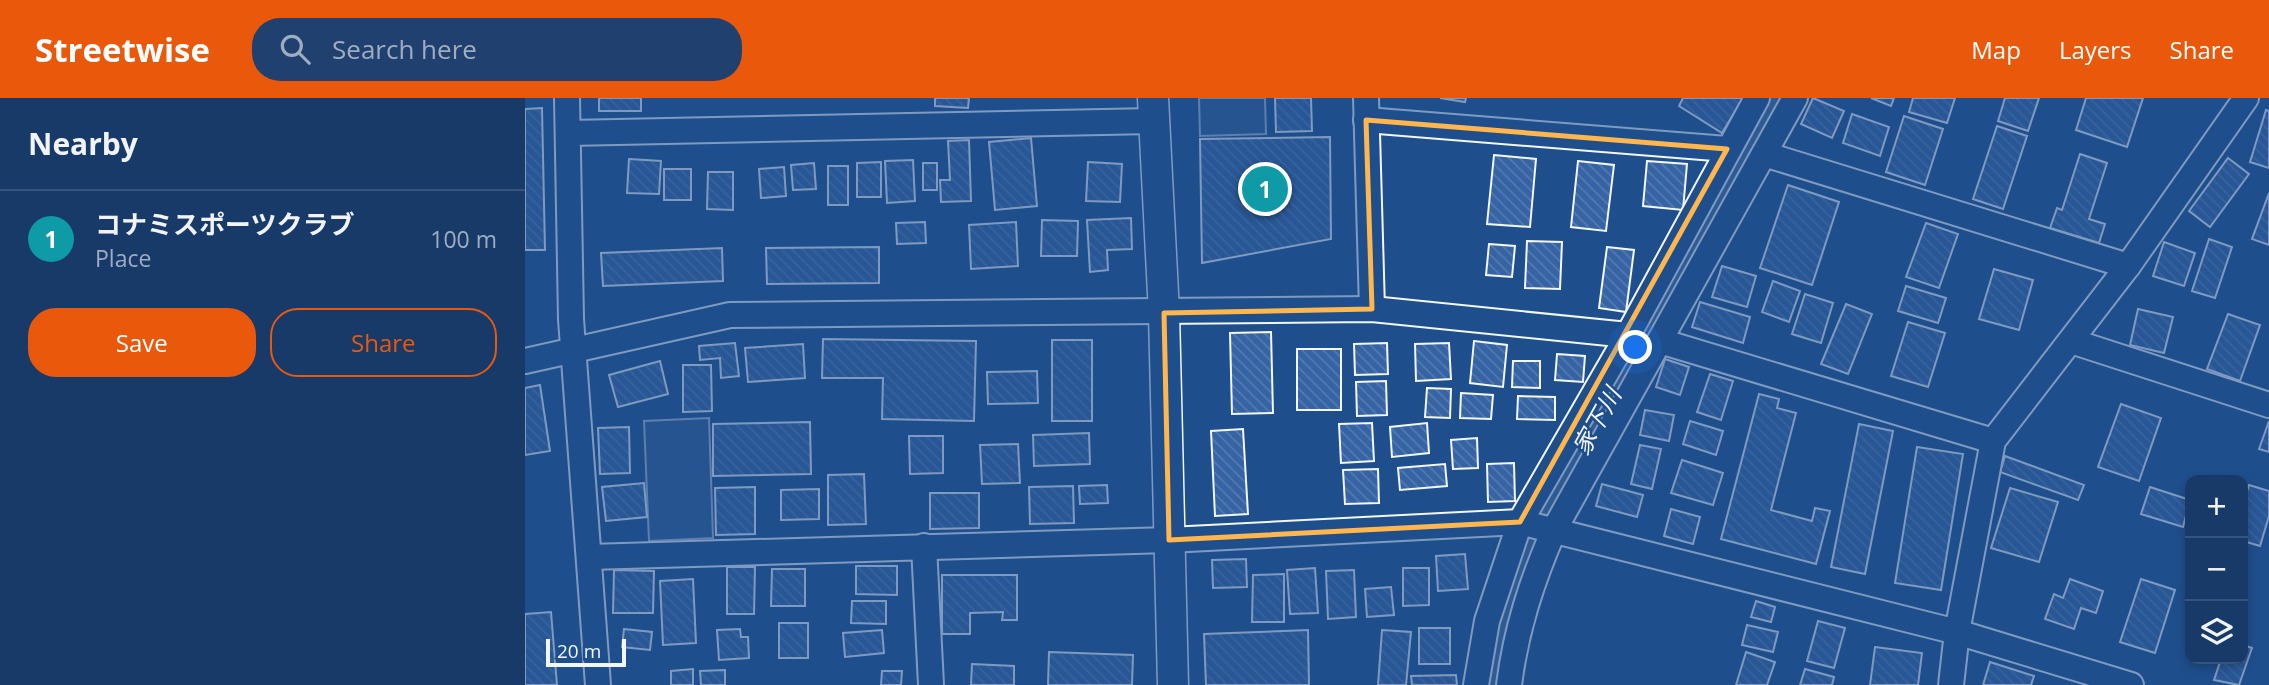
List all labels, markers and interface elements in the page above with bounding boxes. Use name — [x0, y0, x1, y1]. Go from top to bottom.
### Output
search box — [252, 18, 742, 81]
text: Streetwise — [35, 27, 210, 72]
icon: search — [276, 30, 314, 68]
text: Search here — [332, 31, 477, 67]
text: Map — [1971, 33, 2021, 66]
text: Layers — [2059, 33, 2132, 66]
text: Share — [2170, 33, 2234, 66]
text: Nearby — [28, 123, 138, 164]
pin: 1 — [1242, 163, 1288, 215]
text: コナミスポーツクラブ — [95, 206, 354, 242]
text: 1 — [44, 223, 58, 255]
text: 100 m — [430, 223, 497, 255]
text: Place — [95, 242, 151, 274]
button: Save — [28, 308, 256, 377]
button: Share — [270, 308, 497, 377]
your location — [1618, 330, 1652, 364]
water label: 家下川 — [1564, 379, 1629, 460]
map controls — [2185, 475, 2248, 664]
button: + — [2185, 475, 2248, 538]
button: − — [2185, 538, 2248, 601]
button: layers — [2185, 601, 2248, 664]
scale bar — [546, 636, 627, 668]
text: 20 m — [557, 638, 601, 664]

